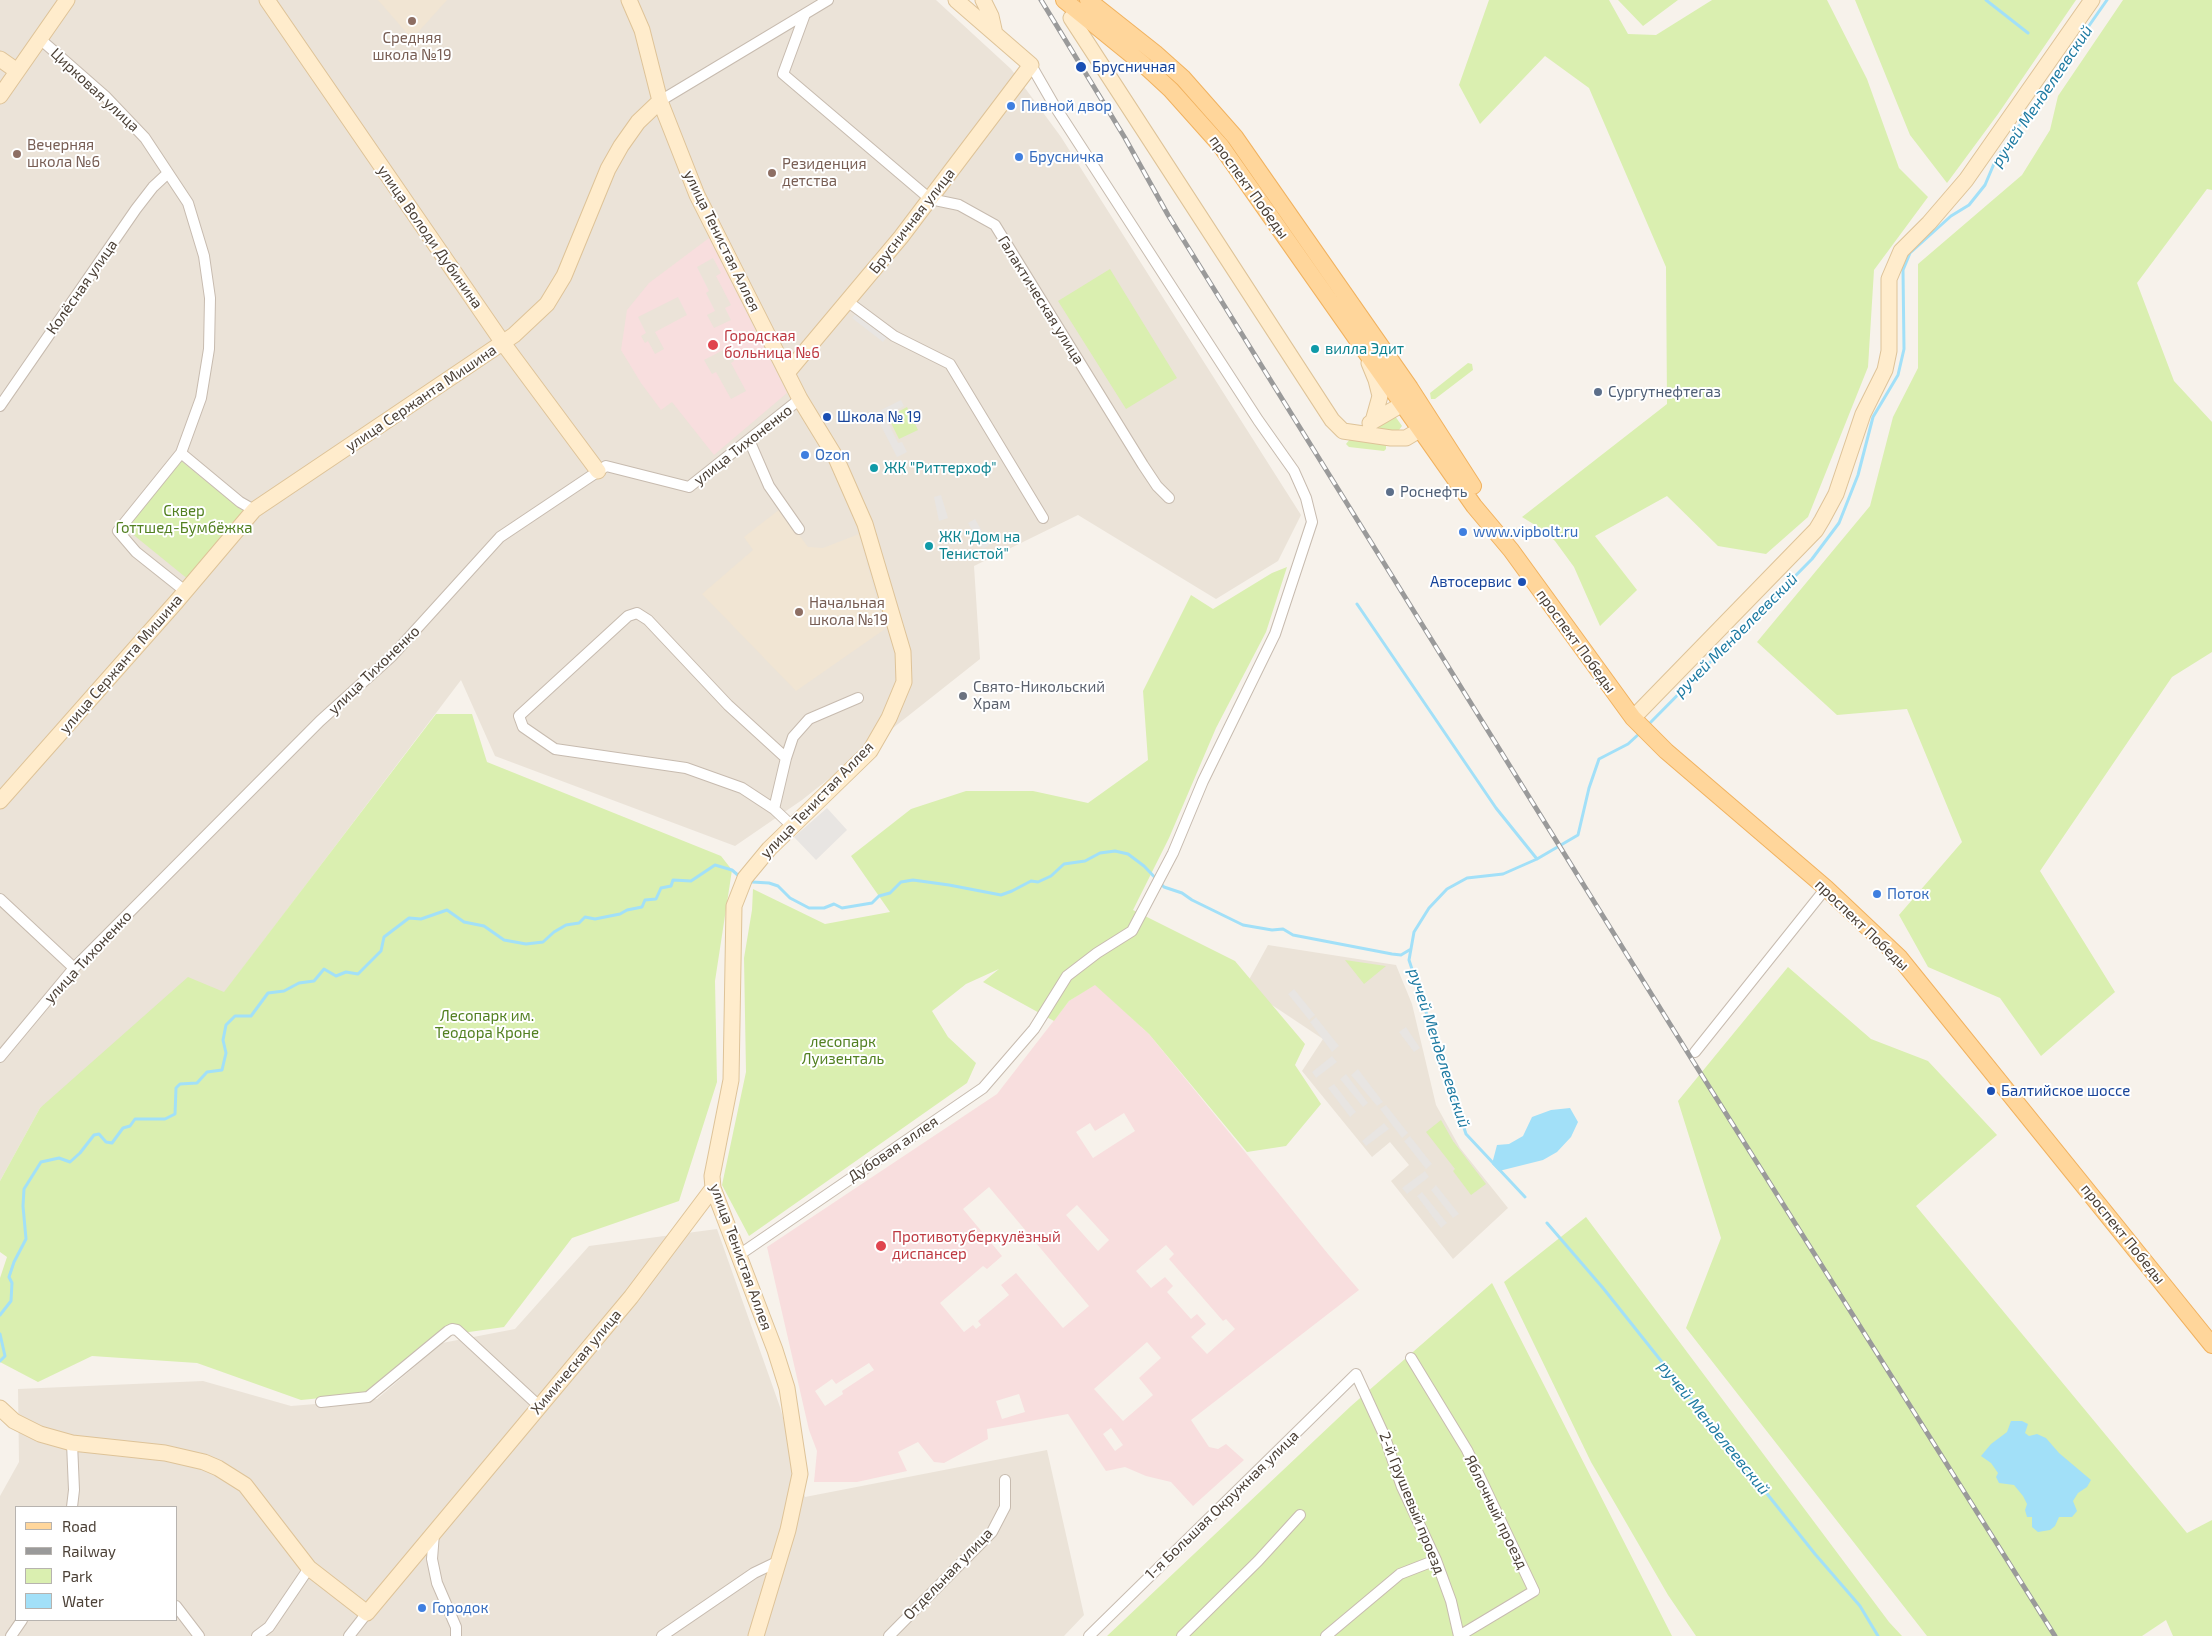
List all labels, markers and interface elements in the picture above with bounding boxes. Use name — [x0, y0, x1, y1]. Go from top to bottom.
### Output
marker: Средняя школа №19 — [406, 15, 418, 27]
water label: ручей Менделеевский — [1987, 22, 2097, 170]
place label: Средняя школа №19 — [372, 29, 452, 64]
street label: Цирковая улица — [47, 44, 143, 136]
place label: Брусничная — [1092, 58, 1176, 76]
marker: Брусничная — [1074, 60, 1088, 74]
place label: Пивной двор — [1021, 97, 1112, 115]
marker: Пивной двор — [1005, 100, 1017, 112]
street label: проспект Победы — [1205, 132, 1293, 242]
place label: Вечерняя школа №6 — [27, 136, 100, 171]
marker: Вечерняя школа №6 — [11, 148, 23, 160]
place label: Брусничка — [1029, 148, 1104, 166]
marker: Брусничка — [1013, 151, 1025, 163]
place label: Резиденция детства — [782, 155, 867, 190]
street label: улица Володи Дубинина — [374, 162, 486, 312]
street label: Брусничная улица — [865, 165, 959, 277]
street label: улица Тенистая Аллея — [680, 167, 764, 315]
marker: Резиденция детства — [766, 167, 778, 179]
street label: Галактическая улица — [994, 232, 1088, 368]
street label: Колёсная улица — [43, 236, 121, 338]
place label: Городская больница №6 — [724, 327, 820, 362]
marker: Городская больница №6 — [706, 338, 720, 352]
place label: вилла Эдит — [1325, 340, 1404, 358]
street label: улица Сержанта Мишина — [342, 341, 500, 455]
marker: вилла Эдит — [1309, 343, 1321, 355]
place label: Сургутнефтегаз — [1608, 383, 1721, 401]
marker: Сургутнефтегаз — [1592, 386, 1604, 398]
street label: улица Тихоненко — [690, 401, 796, 489]
place label: Школа № 19 — [837, 408, 921, 426]
marker: Школа № 19 — [821, 411, 833, 423]
place label: Ozon — [815, 446, 850, 464]
marker: Ozon — [799, 449, 811, 461]
place label: ЖК "Риттерхоф" — [884, 459, 996, 477]
marker: ЖК "Риттерхоф" — [868, 462, 880, 474]
place label: Роснефть — [1400, 483, 1467, 501]
marker: Роснефть — [1384, 486, 1396, 498]
park label: Сквер Готтшед-Бумбёжка — [115, 502, 253, 537]
place label: www.vipbolt.ru — [1473, 523, 1578, 541]
marker: www.vipbolt.ru — [1457, 526, 1469, 538]
place label: ЖК "Дом на Тенистой" — [939, 528, 1020, 563]
marker: ЖК "Дом на Тенистой" — [923, 540, 935, 552]
water label: ручей Менделеевский — [1670, 569, 1802, 701]
place label: Автосервис — [1430, 573, 1512, 591]
marker: Автосервис — [1516, 576, 1528, 588]
street label: проспект Победы — [1532, 586, 1620, 696]
street label: улица Сержанта Мишина — [56, 591, 186, 737]
place label: Начальная школа №19 — [809, 594, 888, 629]
marker: Начальная школа №19 — [793, 606, 805, 618]
street label: улица Тихоненко — [325, 622, 423, 718]
place label: Свято-Никольский Храм — [973, 678, 1105, 713]
marker: Свято-Никольский Храм — [957, 690, 969, 702]
street label: улица Тенистая Аллея — [757, 738, 877, 862]
street label: проспект Победы — [1811, 876, 1913, 974]
place label: Поток — [1887, 885, 1929, 903]
marker: Поток — [1871, 888, 1883, 900]
street label: улица Тихоненко — [41, 907, 135, 1007]
water label: ручей Менделеевский — [1404, 966, 1474, 1130]
park label: Лесопарк им. Теодора Кроне — [435, 1007, 539, 1042]
park label: лесопарк Луизенталь — [802, 1033, 884, 1068]
place label: Балтийское шоссе — [2001, 1082, 2130, 1100]
marker: Балтийское шоссе — [1985, 1085, 1997, 1097]
street label: Дубовая аллея — [844, 1112, 942, 1186]
street label: проспект Победы — [2077, 1180, 2169, 1288]
street label: улица Тенистая Аллея — [706, 1181, 776, 1333]
place label: Противотуберкулёзный диспансер — [892, 1228, 1061, 1263]
marker: Противотуберкулёзный диспансер — [874, 1239, 888, 1253]
street label: Химическая улица — [527, 1306, 625, 1418]
water label: ручей Менделеевский — [1654, 1357, 1774, 1499]
street label: 1-я Большая Окружная улица — [1141, 1427, 1303, 1583]
street label: 2-й Грушевый проезд — [1375, 1429, 1449, 1577]
street label: Яблочный проезд — [1461, 1452, 1531, 1572]
legend — [15, 1506, 178, 1621]
text: Road — [62, 1517, 97, 1535]
street label: Отдельная улица — [900, 1524, 996, 1624]
text: Railway — [62, 1542, 116, 1560]
text: Park — [62, 1567, 93, 1585]
text: Water — [62, 1592, 104, 1610]
place label: Городок — [432, 1599, 488, 1617]
marker: Городок — [416, 1602, 428, 1614]

